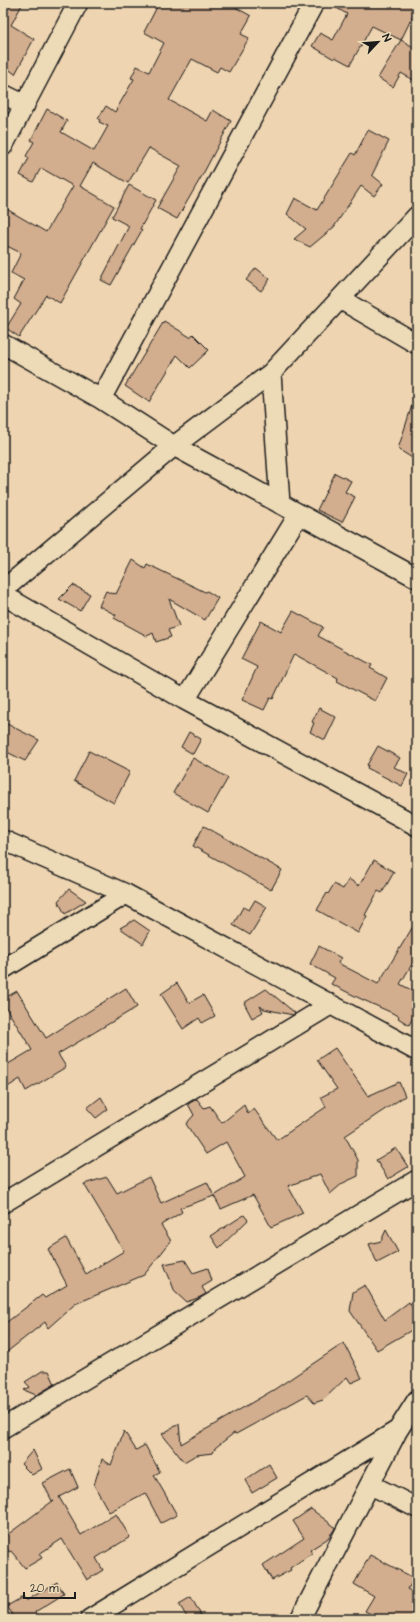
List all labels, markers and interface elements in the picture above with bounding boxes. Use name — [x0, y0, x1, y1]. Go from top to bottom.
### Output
north arrow — [358, 22, 398, 62]
text: N — [378, 31, 395, 44]
scale bar — [24, 1574, 75, 1600]
text: 20 m — [30, 1580, 59, 1597]

